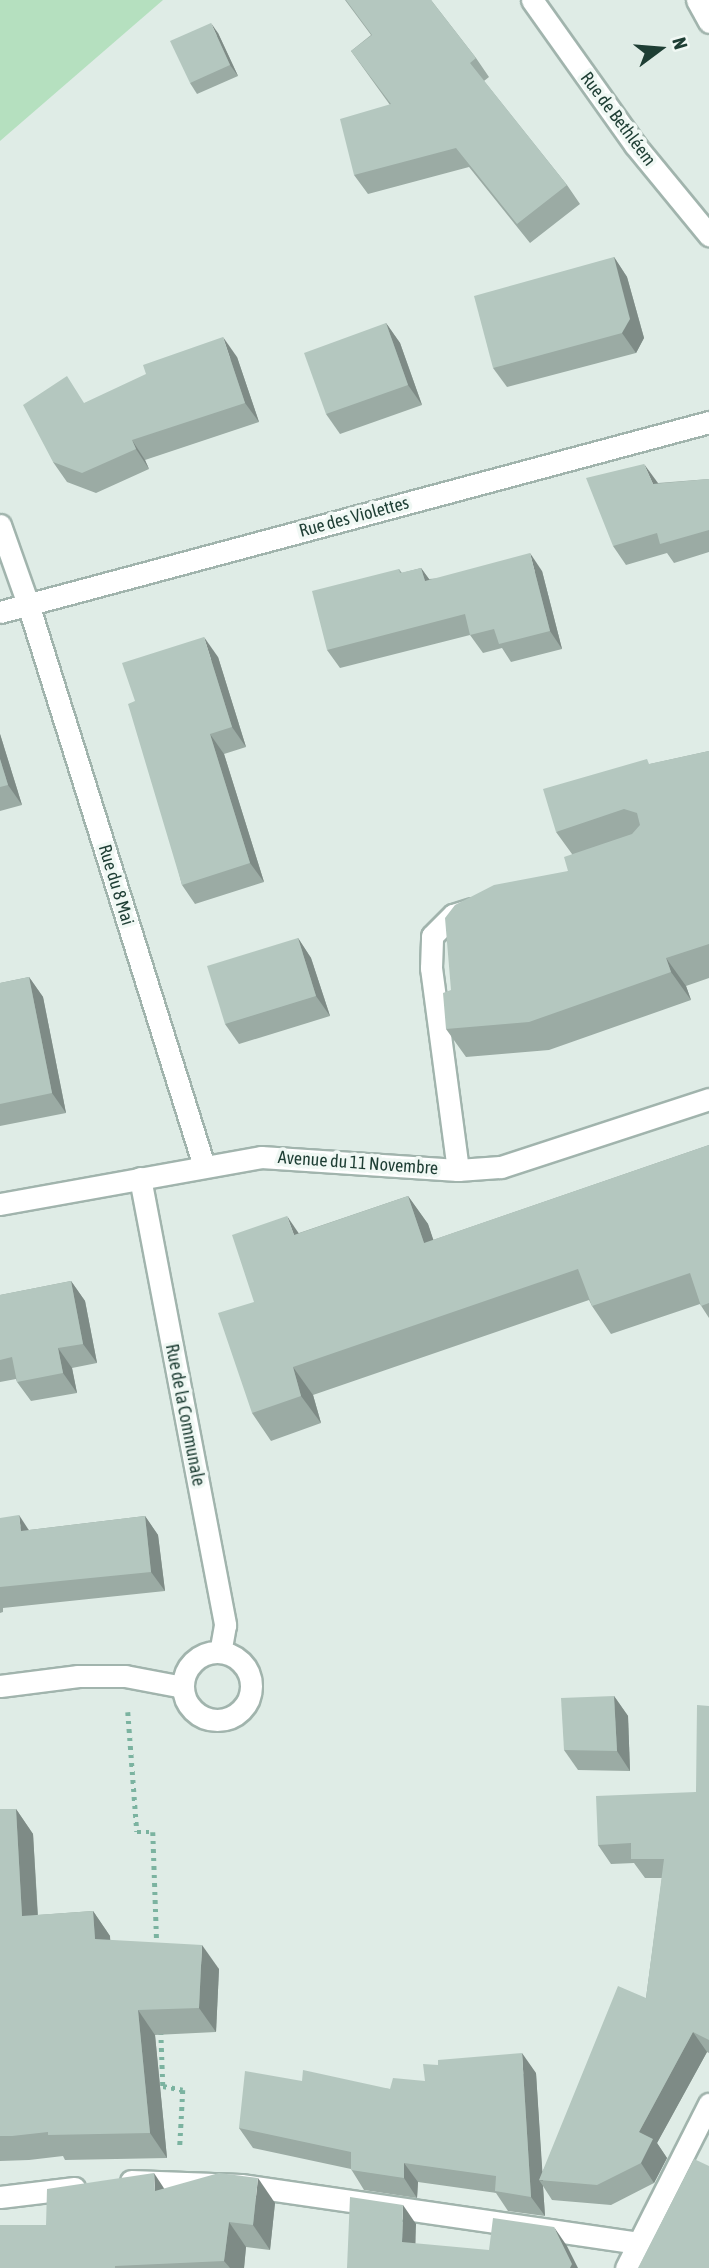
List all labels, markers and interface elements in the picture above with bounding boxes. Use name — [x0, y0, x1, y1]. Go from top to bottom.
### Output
north arrow — [625, 14, 695, 84]
text: N — [668, 35, 692, 52]
street label: Rue de Bethléem — [576, 68, 660, 170]
street label: Rue des Violettes — [297, 492, 411, 542]
street label: Rue du 8 Mai — [93, 842, 139, 928]
street label: Avenue du 11 Novembre — [277, 1147, 439, 1179]
street label: Rue de la Communale — [161, 1342, 209, 1488]

